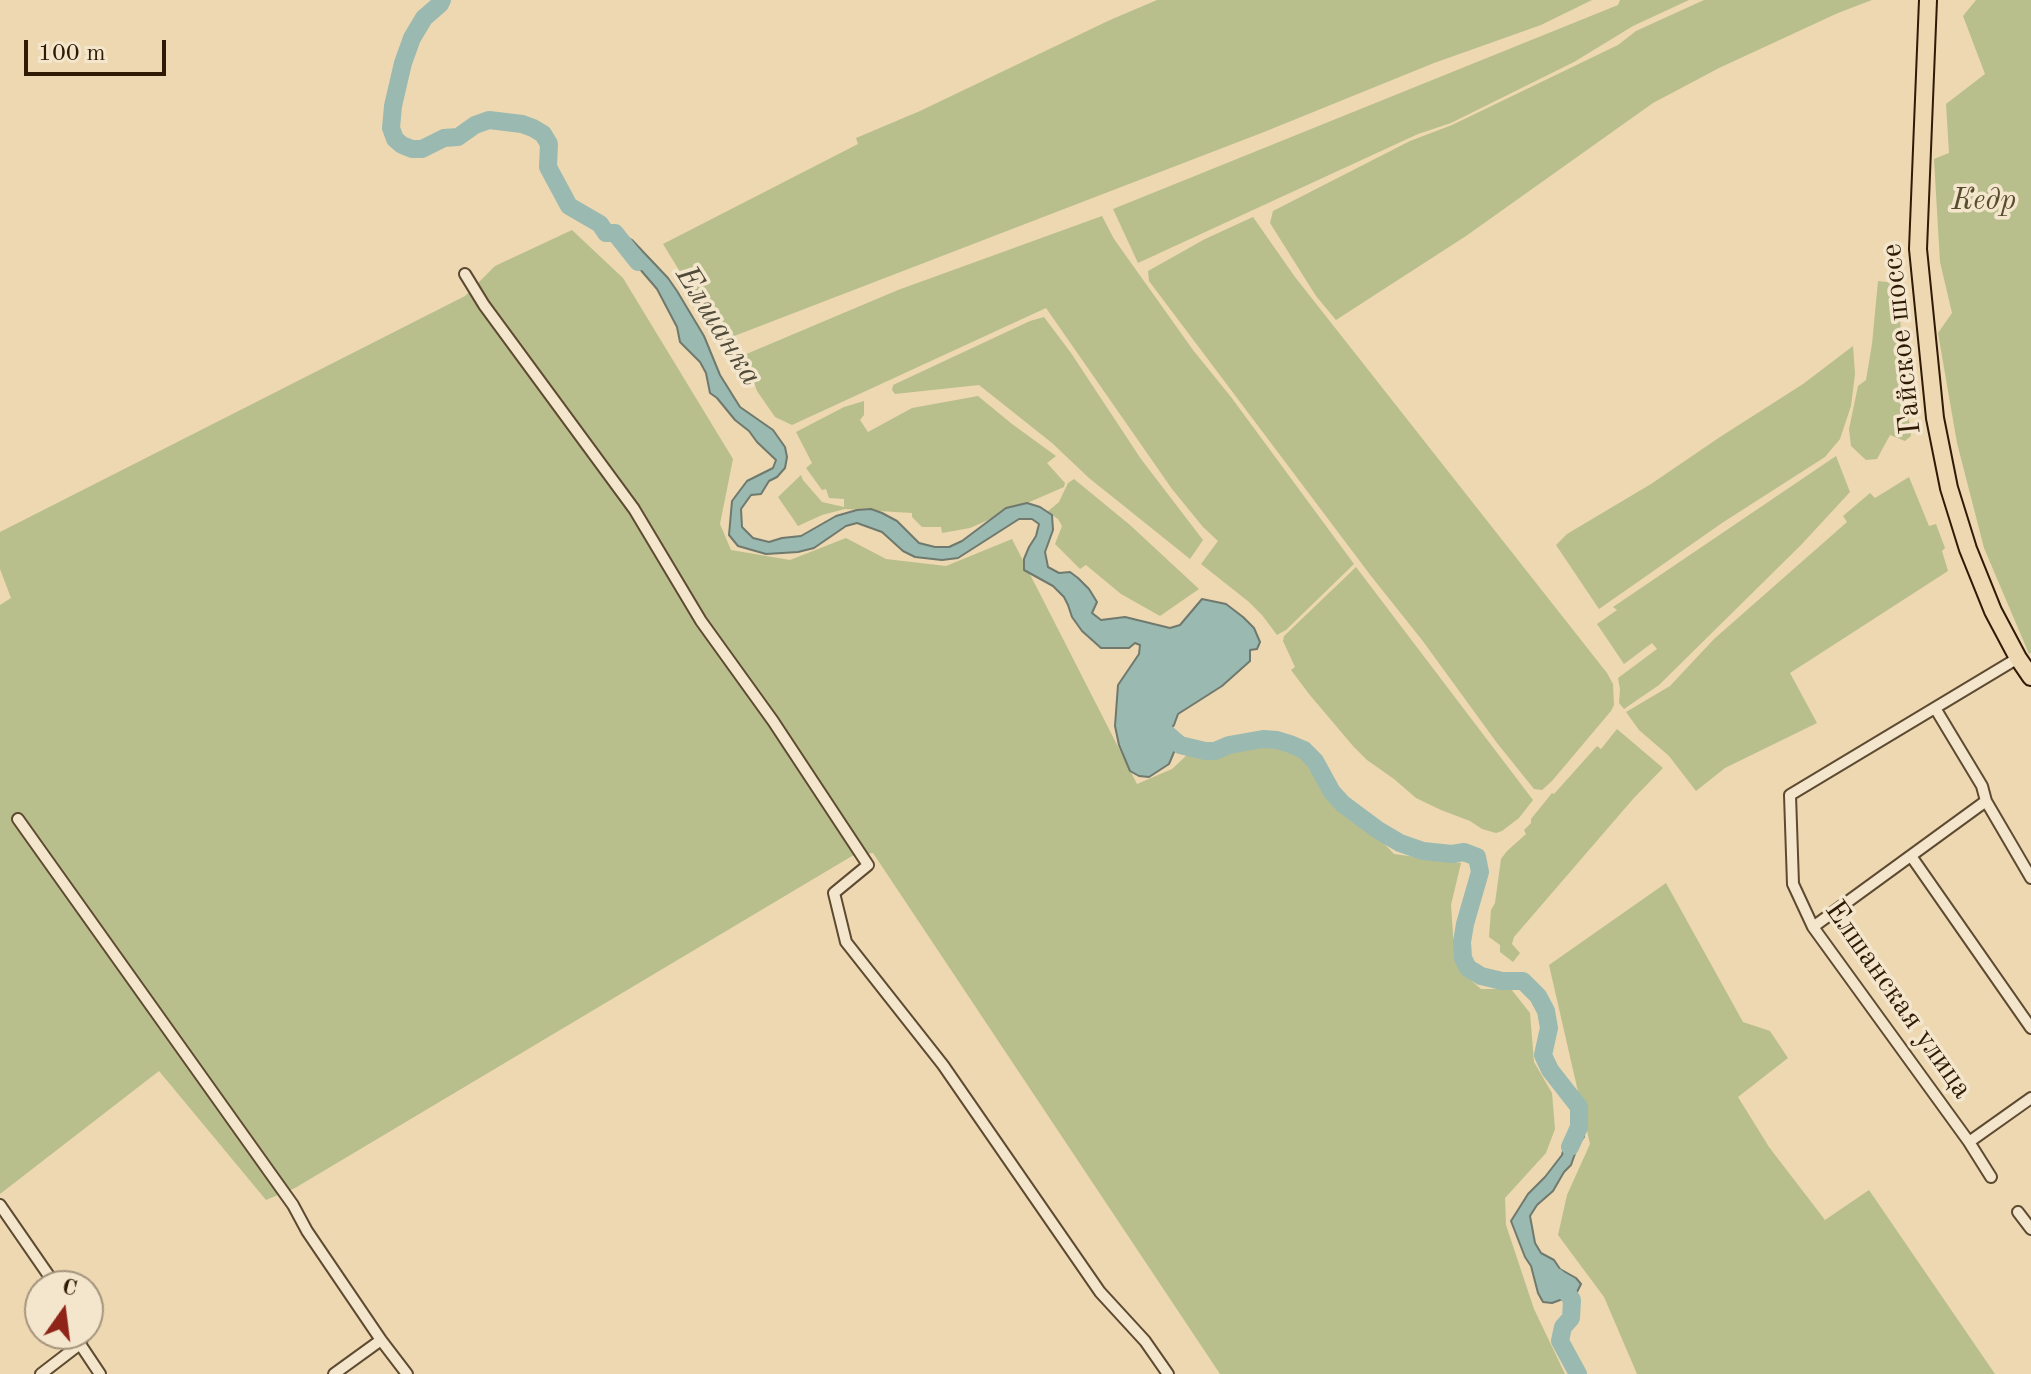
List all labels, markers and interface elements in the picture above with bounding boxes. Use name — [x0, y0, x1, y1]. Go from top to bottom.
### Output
scale bar — [28, 24, 170, 74]
text: 100 m — [38, 42, 106, 66]
park label: Кедр — [1952, 183, 2016, 219]
street label: Гайское шоссе — [1874, 242, 1930, 436]
water label: Елшанка — [666, 259, 770, 393]
street label: Елшанская улица — [1816, 894, 1980, 1106]
north arrow — [24, 1270, 104, 1350]
text: С — [60, 1276, 79, 1301]

